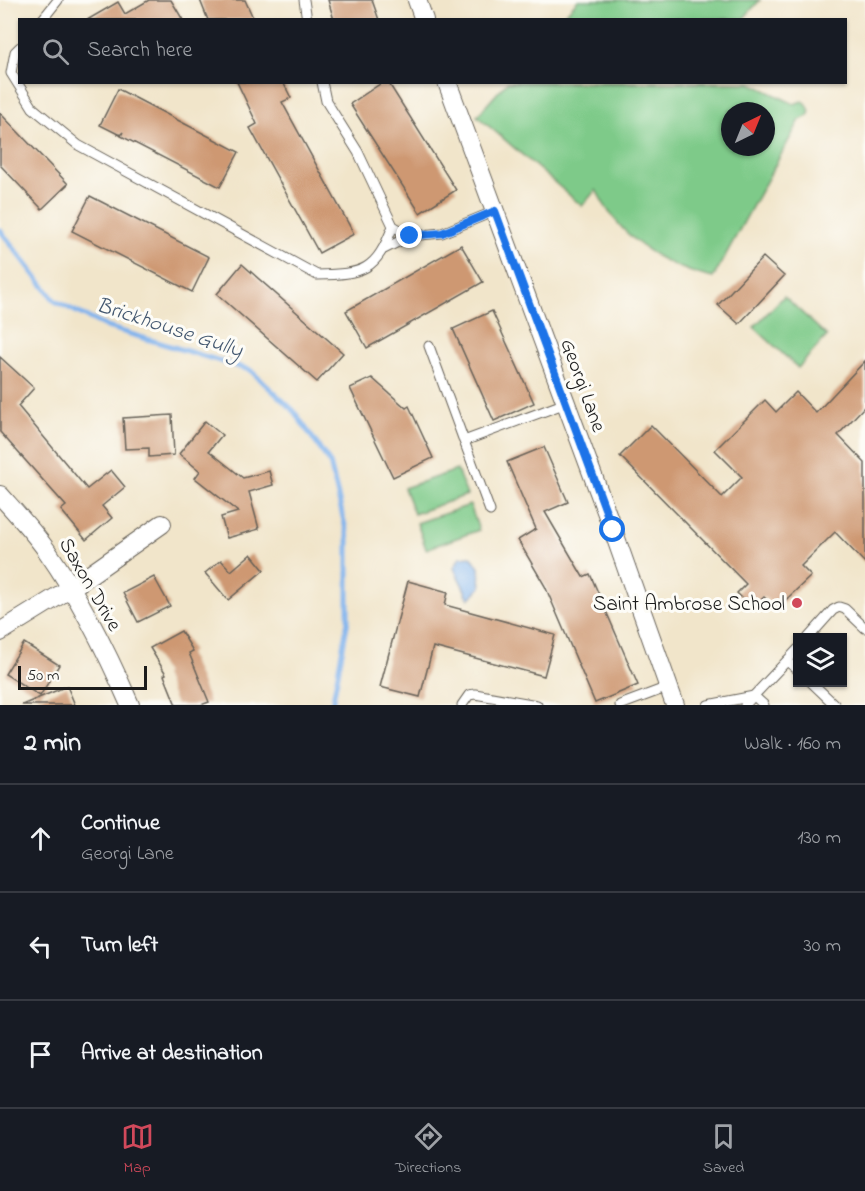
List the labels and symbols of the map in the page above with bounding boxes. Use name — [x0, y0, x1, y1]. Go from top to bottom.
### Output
north arrow — [721, 102, 775, 156]
route end — [396, 222, 422, 248]
water label: Brickhouse Gully — [92, 290, 247, 368]
street label: Georgi Lane — [549, 335, 613, 438]
route start — [599, 516, 625, 542]
street label: Saxon Drive — [50, 532, 129, 638]
place label: Saint Ambrose School — [593, 590, 785, 620]
marker: Saint Ambrose School — [790, 596, 804, 610]
scale bar — [18, 663, 147, 690]

